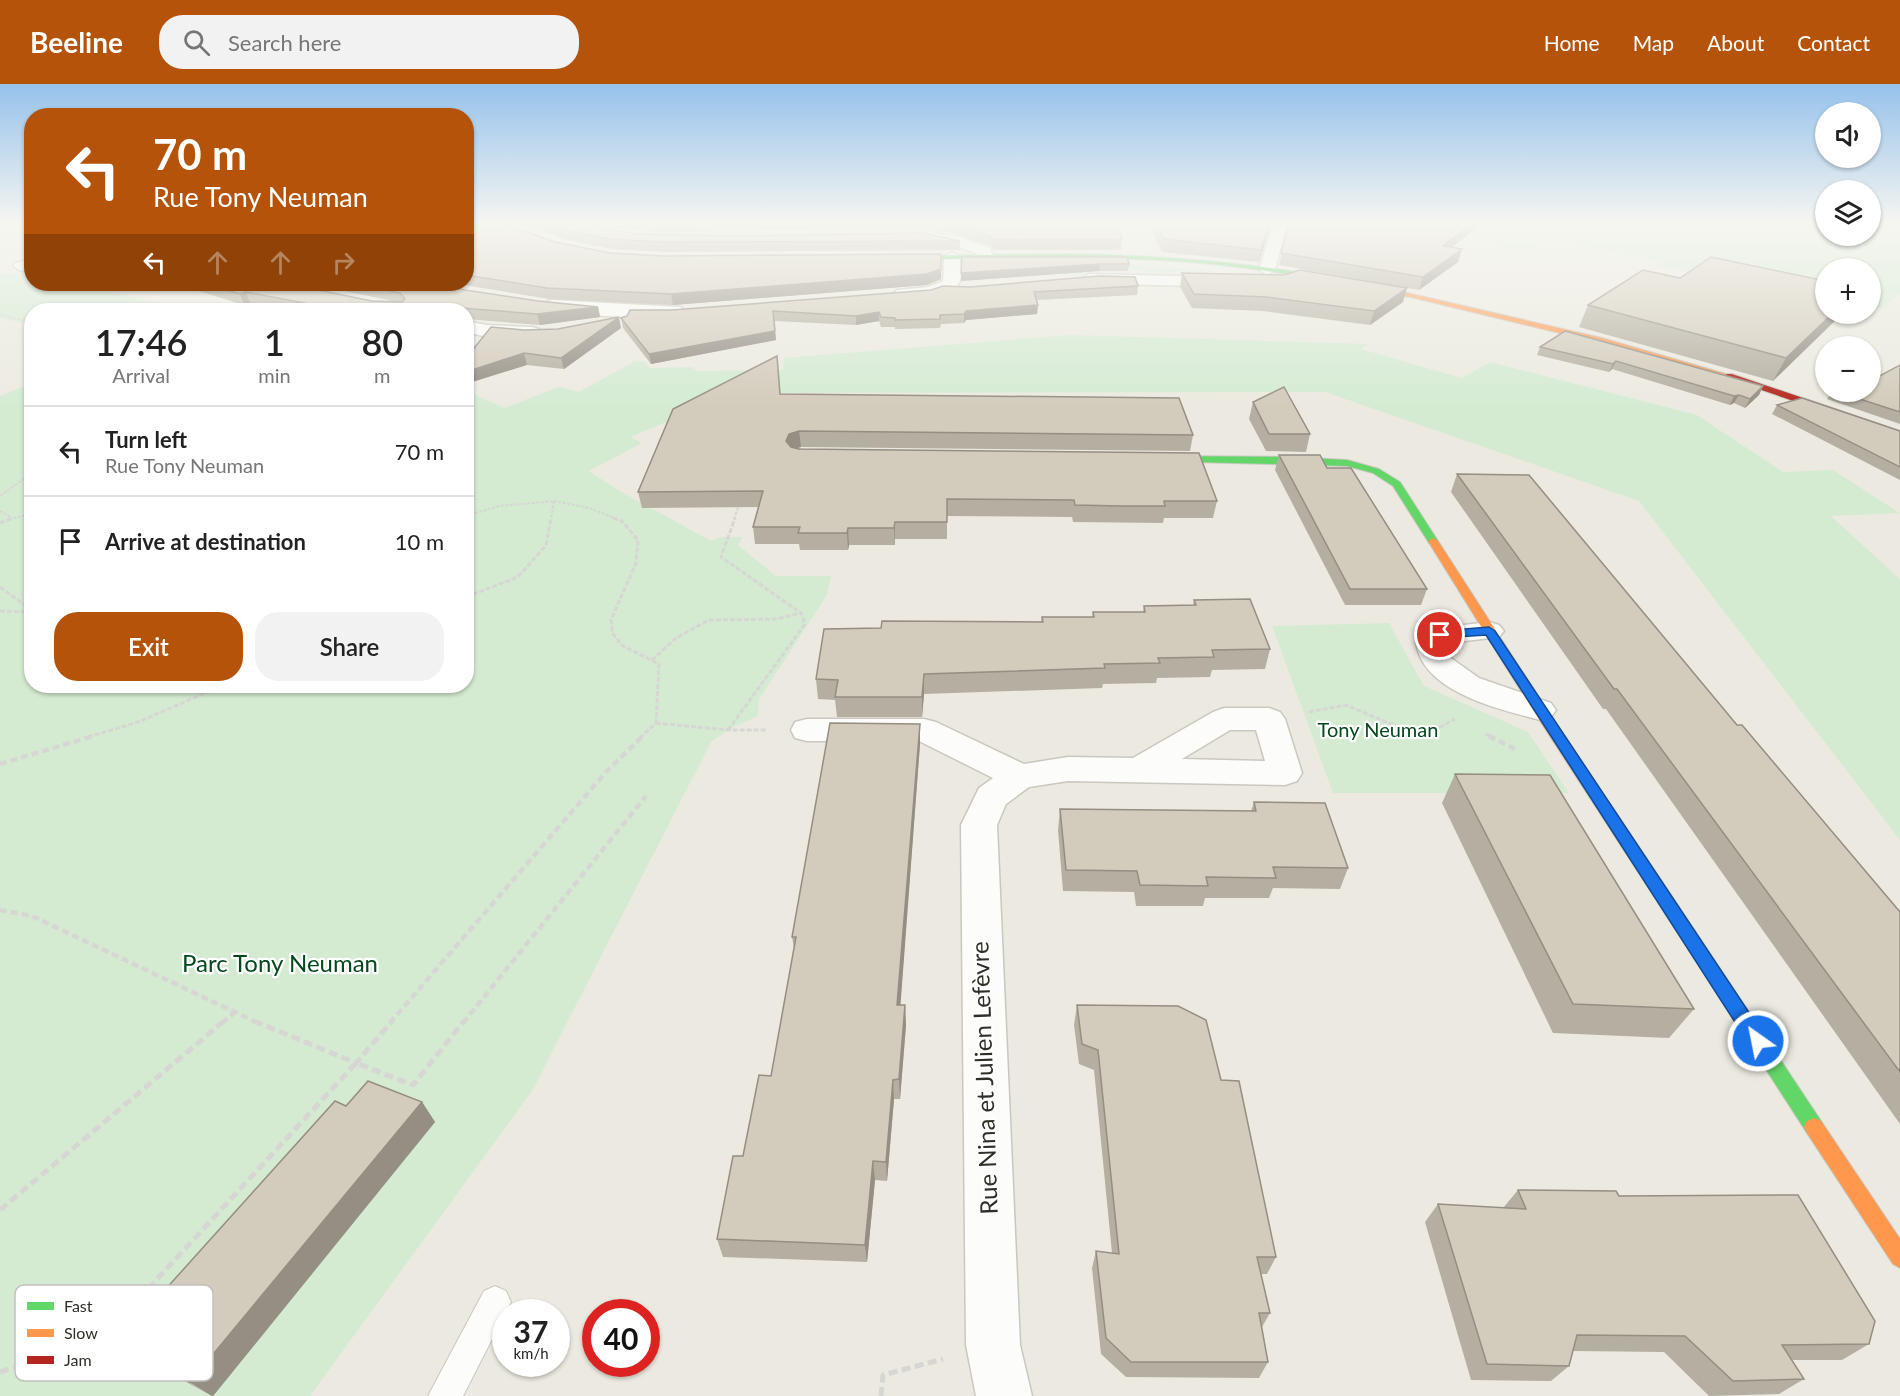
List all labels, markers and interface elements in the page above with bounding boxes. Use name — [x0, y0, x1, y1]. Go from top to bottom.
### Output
search box — [159, 15, 579, 69]
text: Beeline — [30, 25, 123, 59]
icon: search — [180, 26, 213, 59]
text: Search here — [228, 29, 341, 56]
text: Home — [1544, 30, 1600, 55]
text: Map — [1633, 30, 1674, 55]
text: About — [1707, 30, 1764, 55]
text: Contact — [1797, 30, 1870, 55]
map controls — [1815, 102, 1881, 402]
button: sound — [1815, 102, 1881, 168]
text: 70 m — [153, 129, 247, 179]
icon: left — [54, 132, 132, 210]
text: Rue Tony Neuman — [153, 180, 368, 213]
button: layers — [1815, 180, 1881, 246]
icon: left — [138, 246, 171, 279]
icon: ahead — [201, 246, 234, 279]
icon: ahead — [264, 246, 297, 279]
icon: right — [327, 246, 360, 279]
button: + — [1815, 258, 1881, 324]
text: 17:46 — [95, 320, 187, 364]
text: 1 — [264, 320, 285, 364]
text: 80 — [361, 320, 403, 364]
button: − — [1815, 336, 1881, 402]
text: Arrival — [112, 363, 170, 387]
text: min — [258, 363, 291, 387]
text: m — [374, 363, 391, 387]
text: Turn left — [105, 426, 187, 453]
icon: left — [54, 435, 87, 468]
text: 70 m — [395, 438, 444, 465]
text: Rue Tony Neuman — [105, 453, 264, 477]
icon: arrive — [54, 525, 87, 558]
text: Arrive at destination — [105, 528, 306, 555]
text: 10 m — [395, 528, 444, 555]
pin — [1414, 609, 1465, 660]
button: Exit — [54, 612, 243, 681]
button: Share — [255, 612, 444, 681]
icon: arrive — [1423, 618, 1456, 651]
park label: Tony Neuman — [1318, 717, 1438, 741]
street label: Rue Nina et Julien Lefèvre — [964, 941, 1003, 1215]
park label: Parc Tony Neuman — [182, 948, 378, 977]
position arrow — [1726, 1009, 1790, 1073]
legend — [15, 1285, 213, 1381]
text: Fast — [64, 1296, 93, 1315]
speed limit sign: 40 — [582, 1299, 660, 1377]
text: 37 — [514, 1313, 548, 1349]
text: Slow — [64, 1323, 98, 1342]
text: km/h — [513, 1344, 549, 1362]
text: Jam — [64, 1350, 92, 1369]

